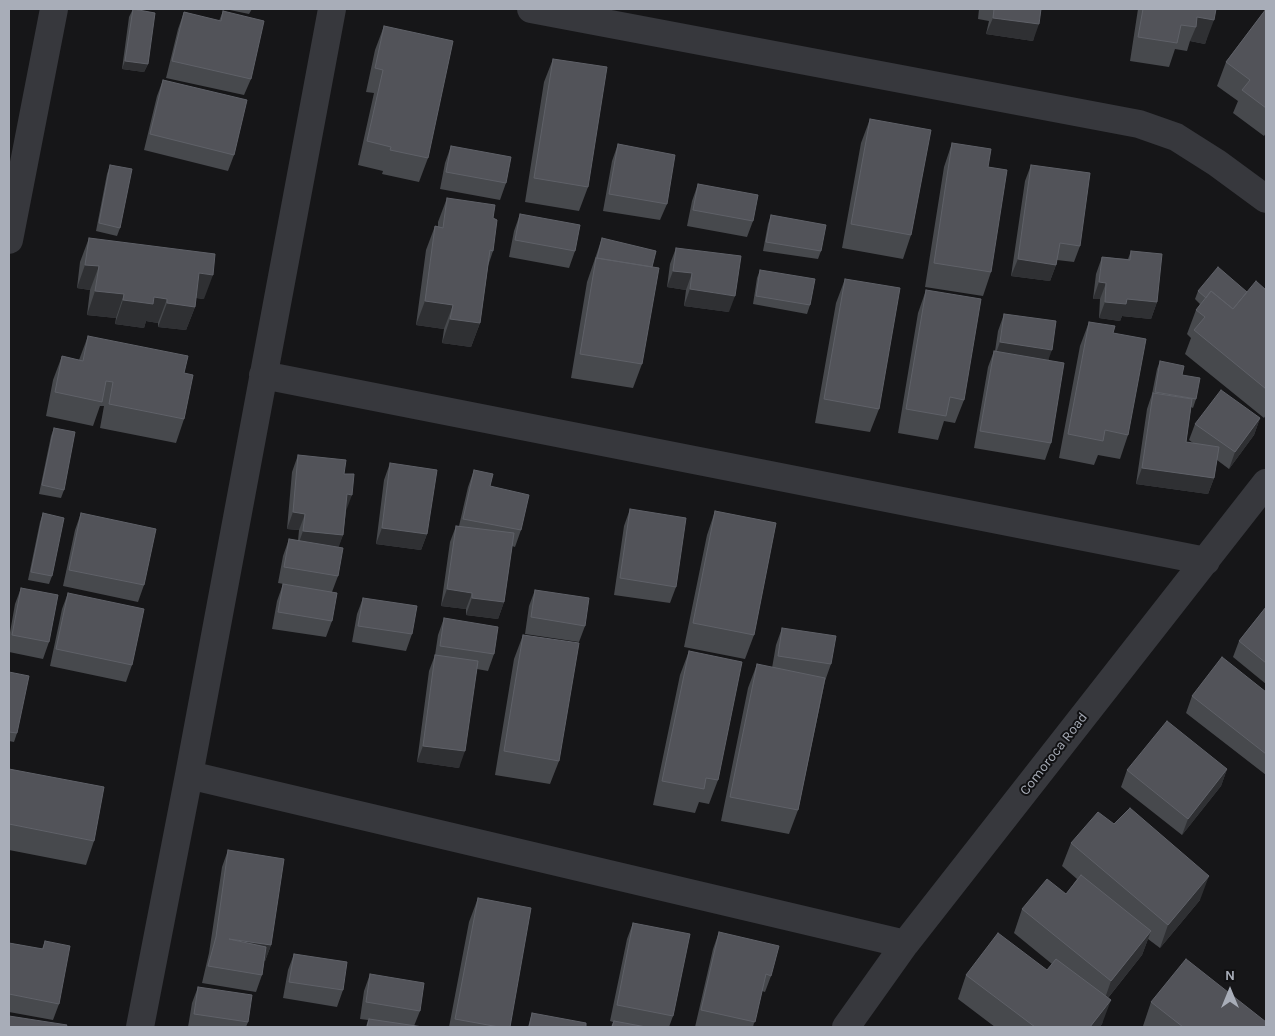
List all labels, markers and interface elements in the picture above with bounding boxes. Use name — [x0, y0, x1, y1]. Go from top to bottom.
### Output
street label: Comoroca Road — [1017, 709, 1091, 799]
north arrow — [1205, 966, 1255, 1016]
text: N — [1225, 967, 1235, 984]

